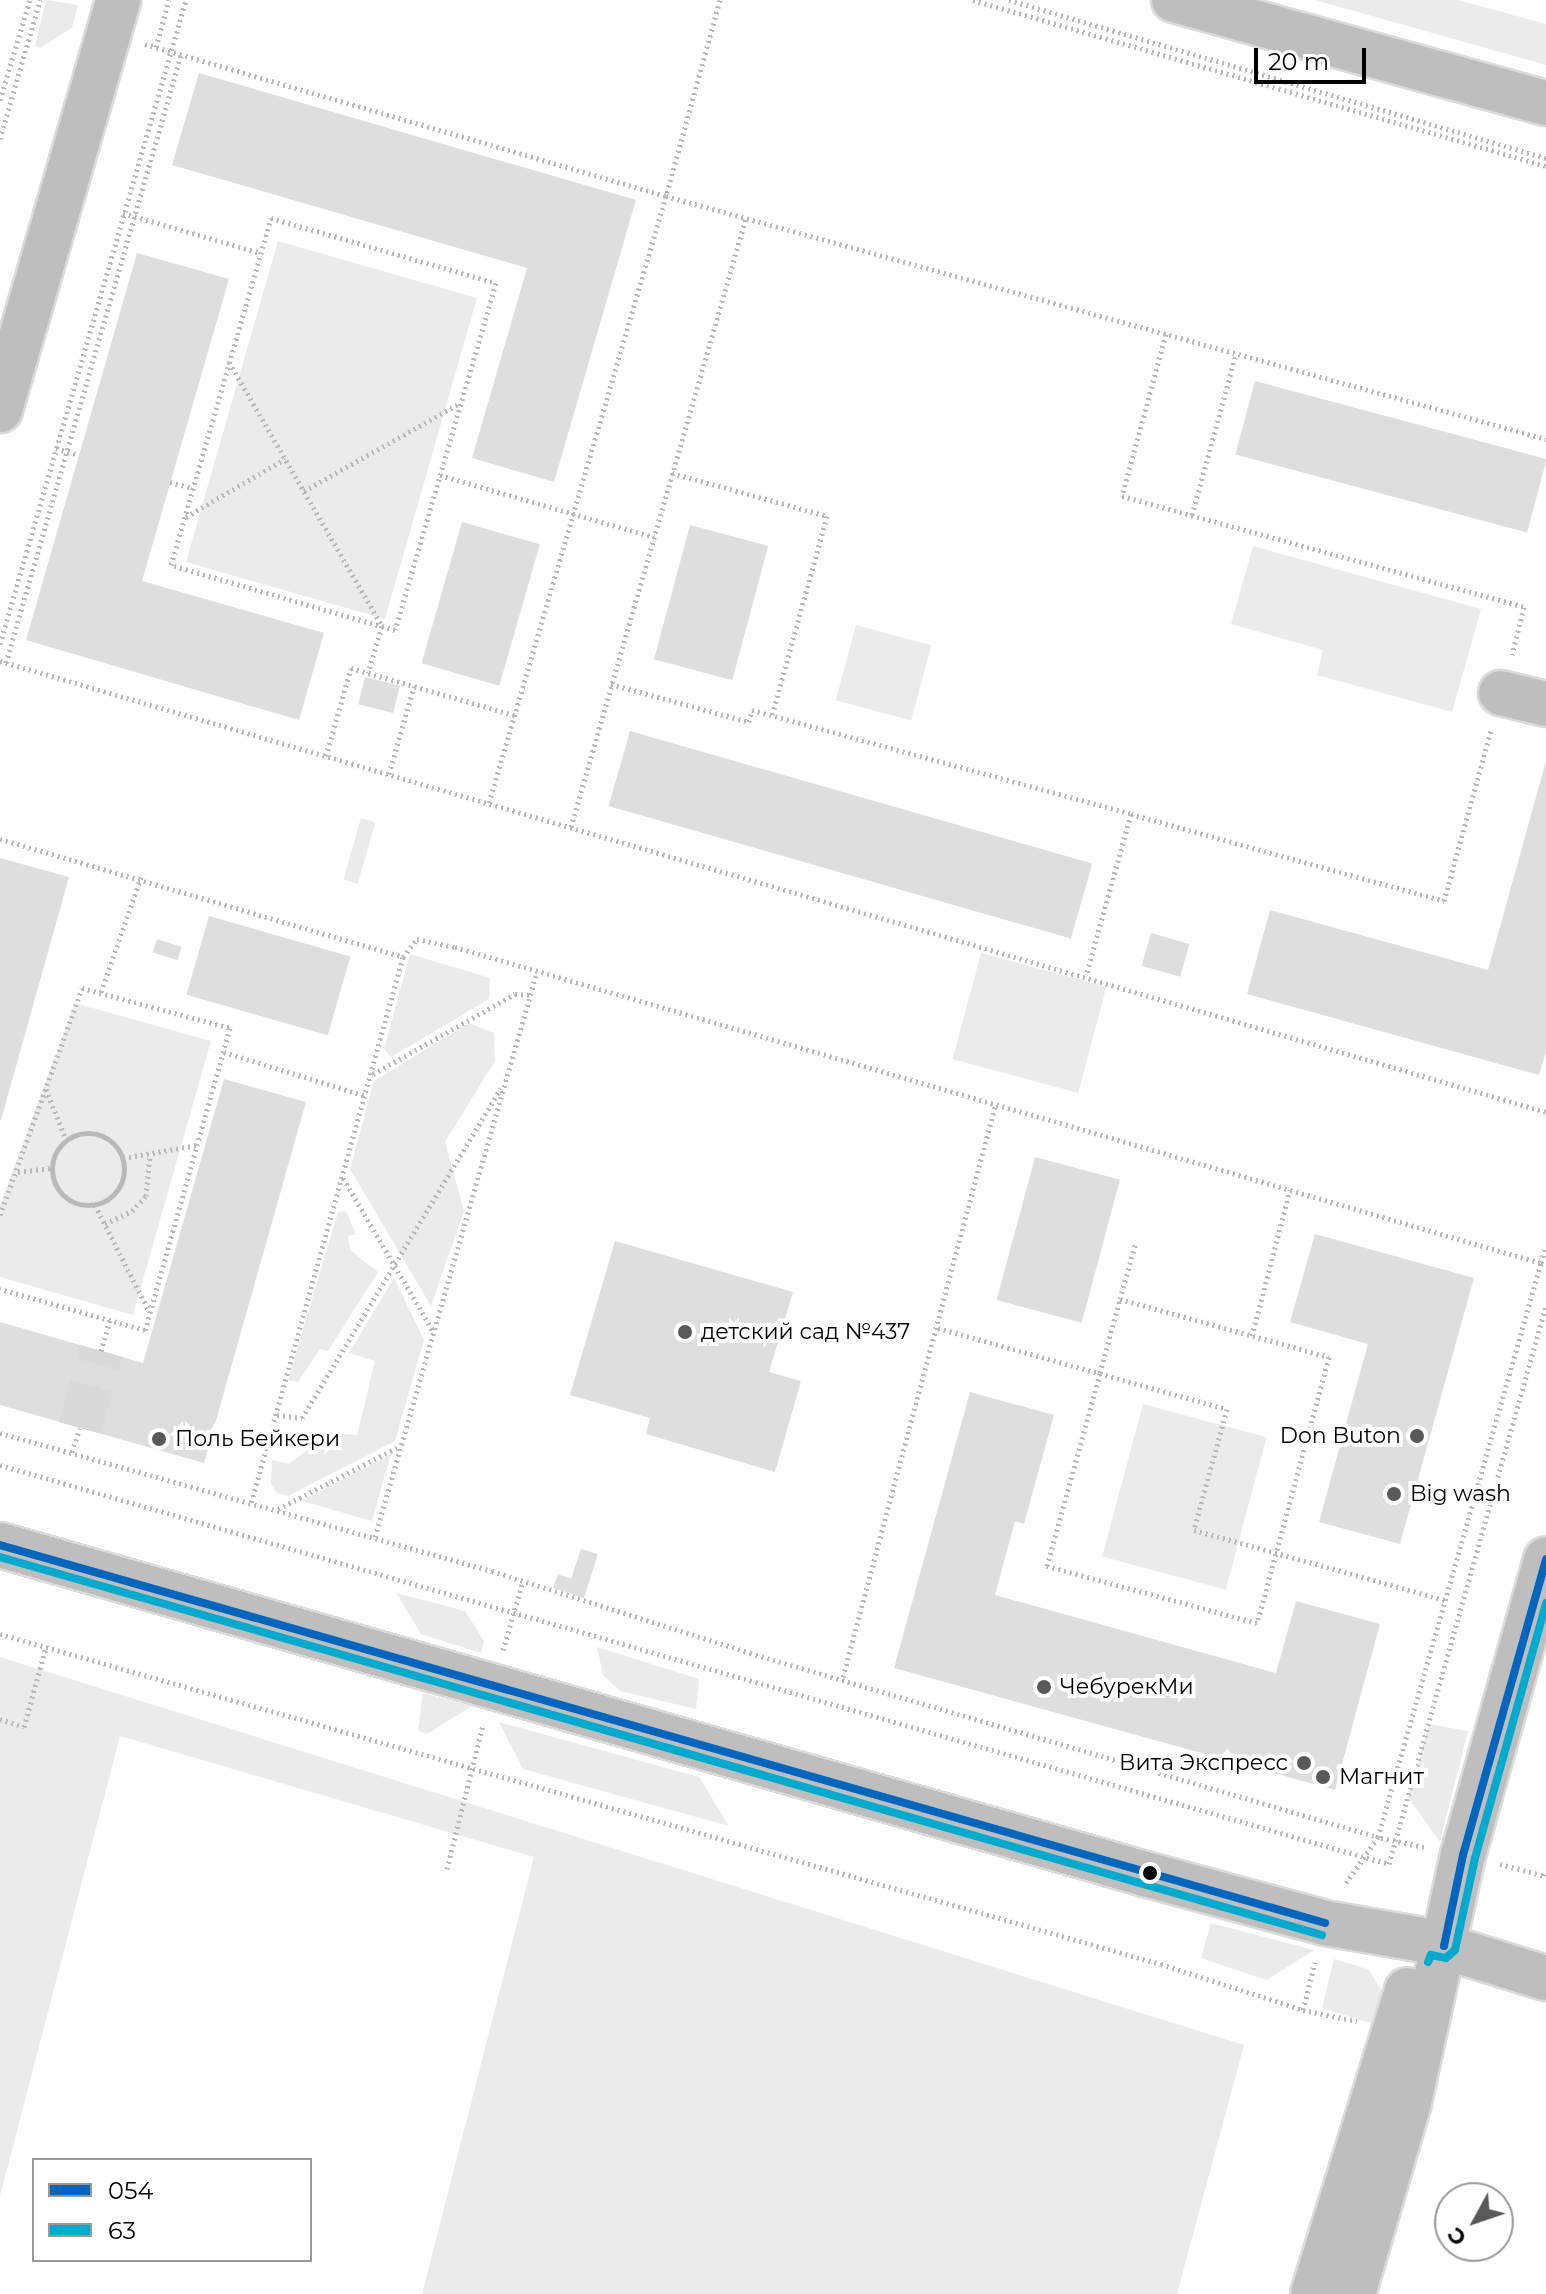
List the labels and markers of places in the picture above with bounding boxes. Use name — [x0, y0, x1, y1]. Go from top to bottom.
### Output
place label: детский сад №437 — [701, 1319, 910, 1345]
marker: детский сад №437 — [676, 1323, 694, 1341]
place label: Don Buton — [1280, 1423, 1401, 1449]
place label: Поль Бейкери — [175, 1426, 340, 1452]
marker: Don Buton — [1408, 1427, 1426, 1445]
marker: Поль Бейкери — [150, 1430, 168, 1448]
place label: Big wash — [1410, 1481, 1511, 1507]
marker: Big wash — [1385, 1485, 1403, 1503]
place label: ЧебурекМи — [1060, 1674, 1194, 1700]
marker: ЧебурекМи — [1035, 1678, 1053, 1696]
place label: Вита Экспресс — [1119, 1750, 1288, 1776]
marker: Вита Экспресс — [1295, 1754, 1313, 1772]
place label: Магнит — [1339, 1764, 1424, 1790]
marker: Магнит — [1314, 1768, 1332, 1786]
unlabelled marker — [1142, 1865, 1158, 1881]

